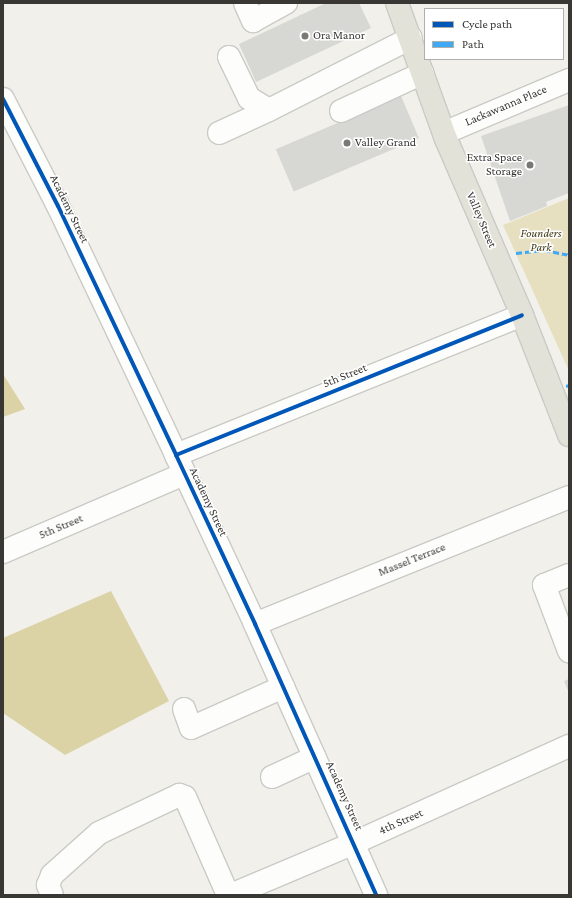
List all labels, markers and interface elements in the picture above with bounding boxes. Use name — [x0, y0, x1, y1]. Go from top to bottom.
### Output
legend — [424, 8, 564, 60]
text: Cycle path — [462, 17, 512, 31]
place label: Ora Manor — [313, 29, 365, 43]
marker: Ora Manor — [300, 31, 310, 41]
text: Path — [462, 37, 484, 51]
street label: Lackawanna Place — [463, 82, 549, 130]
place label: Valley Grand — [355, 136, 416, 150]
marker: Valley Grand — [342, 138, 352, 148]
place label: Extra Space Storage — [467, 151, 522, 179]
marker: Extra Space Storage — [525, 160, 535, 170]
street label: Academy Street — [46, 172, 92, 246]
street label: Valley Street — [463, 190, 499, 250]
park label: Founders Park — [521, 227, 561, 255]
street label: 5th Street — [321, 361, 369, 391]
street label: Academy Street — [186, 465, 230, 539]
street label: 5th Street — [37, 511, 85, 543]
street label: Massel Terrace — [376, 540, 448, 580]
street label: Academy Street — [322, 759, 366, 833]
street label: 4th Street — [377, 806, 425, 838]

